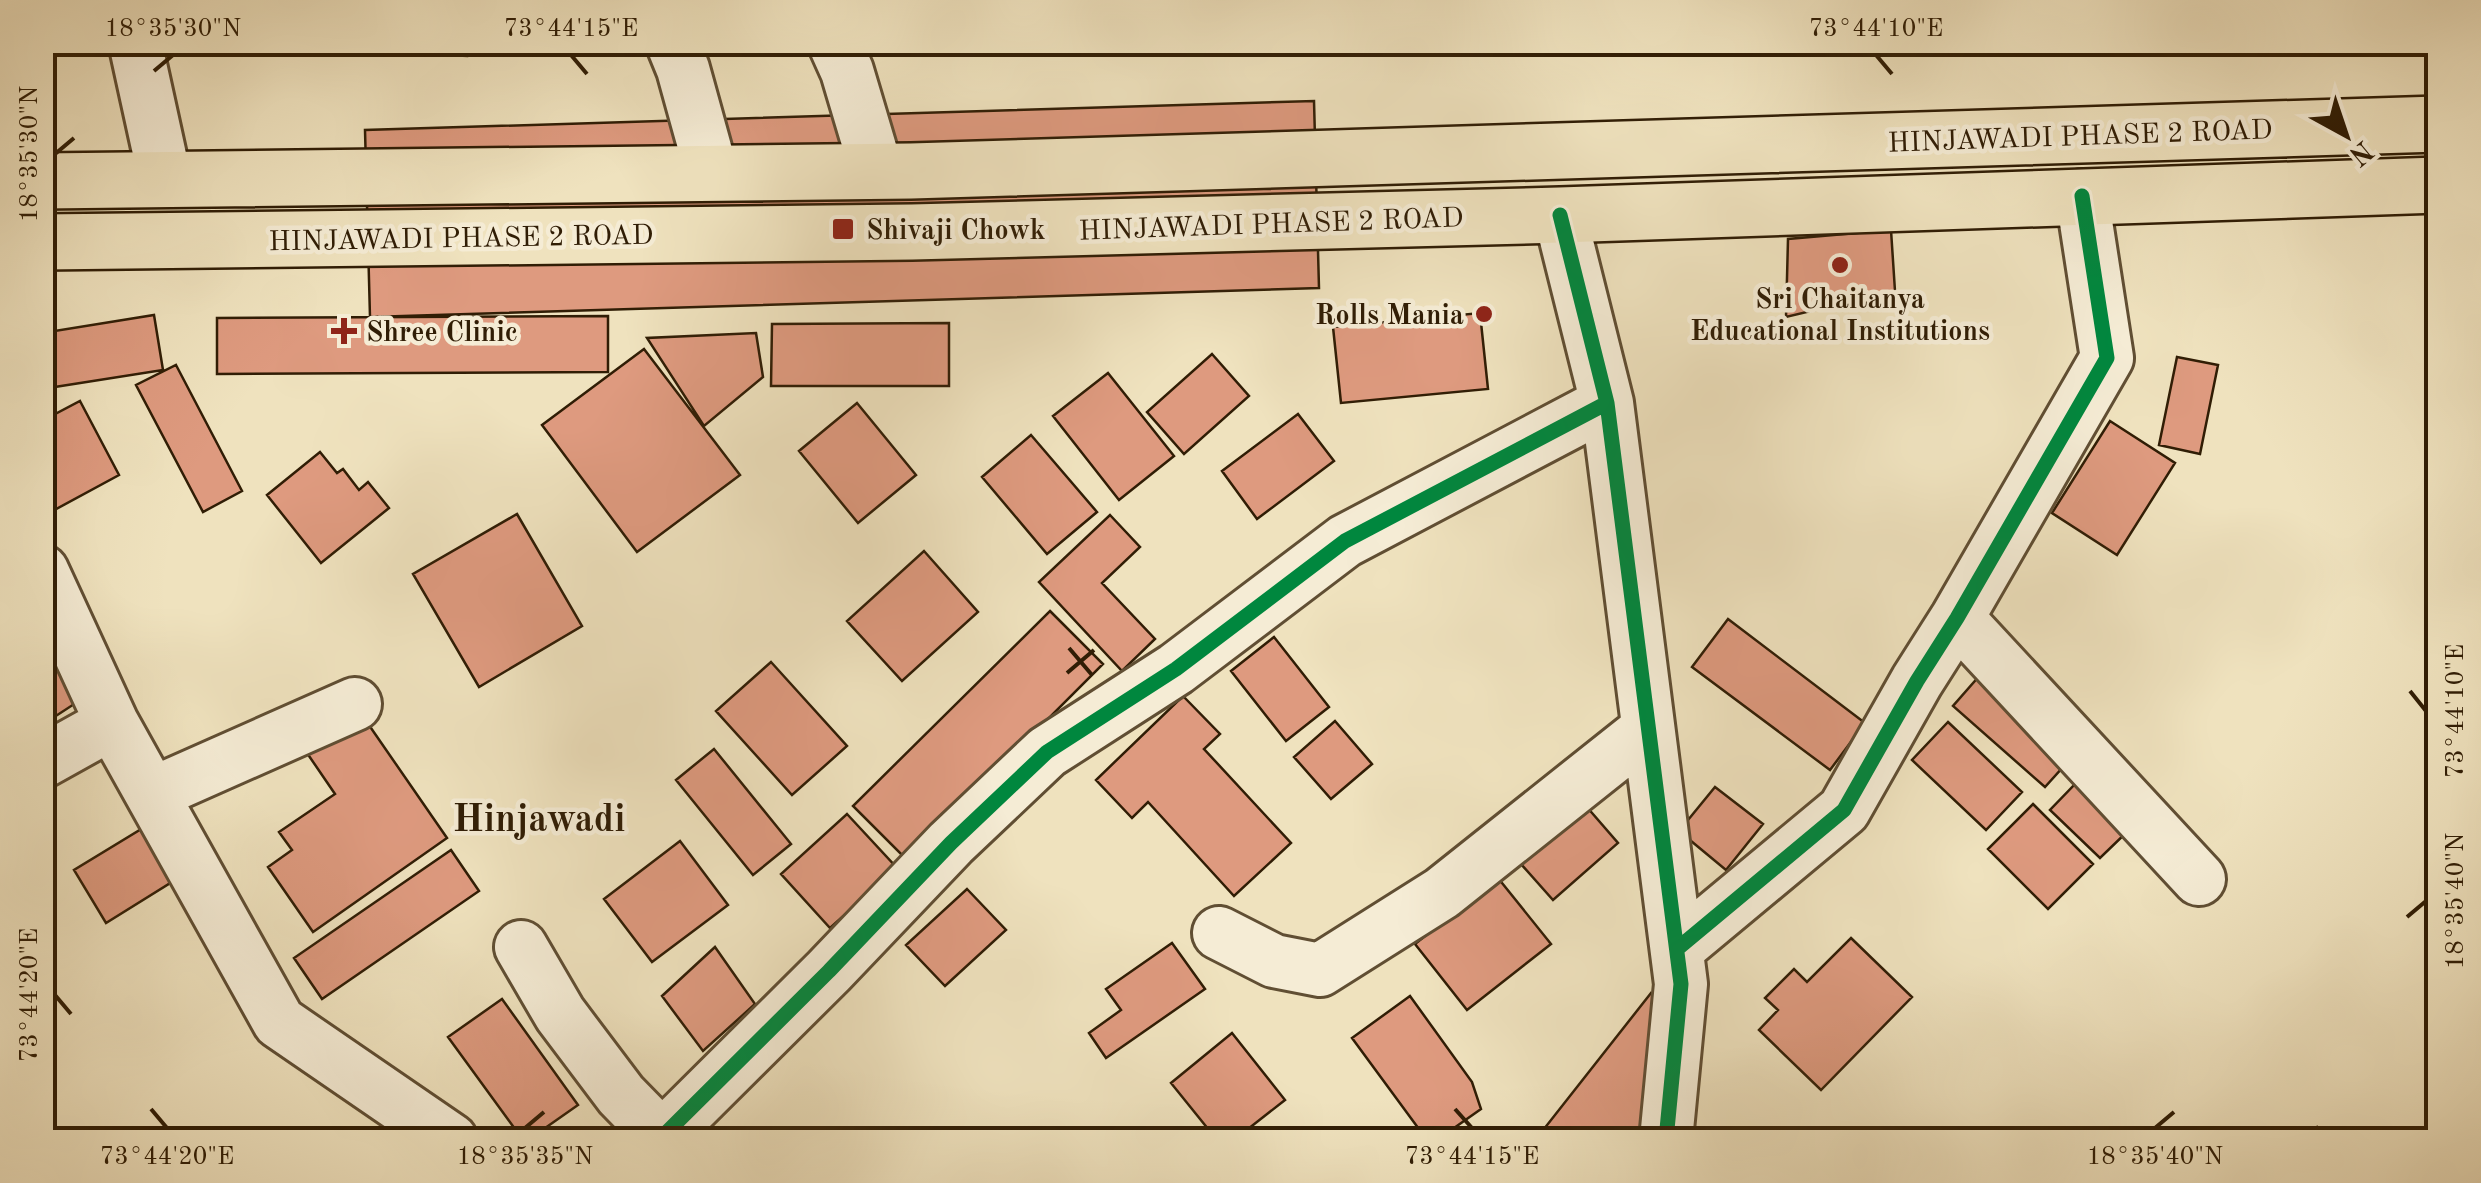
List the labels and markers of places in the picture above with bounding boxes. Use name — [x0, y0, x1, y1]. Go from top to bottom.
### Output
marker: Shivaji Chowk — [830, 216, 856, 242]
place label: Shivaji Chowk — [866, 218, 1046, 246]
marker: Sri Chaitanya Educational Institutions — [1829, 254, 1851, 276]
place label: Sri Chaitanya Educational Institutions — [1690, 287, 1990, 347]
place label: Rolls Mania — [1315, 303, 1464, 331]
marker: Rolls Mania — [1473, 303, 1495, 325]
marker: Shree Clinic — [331, 318, 357, 344]
place label: Shree Clinic — [366, 320, 518, 348]

